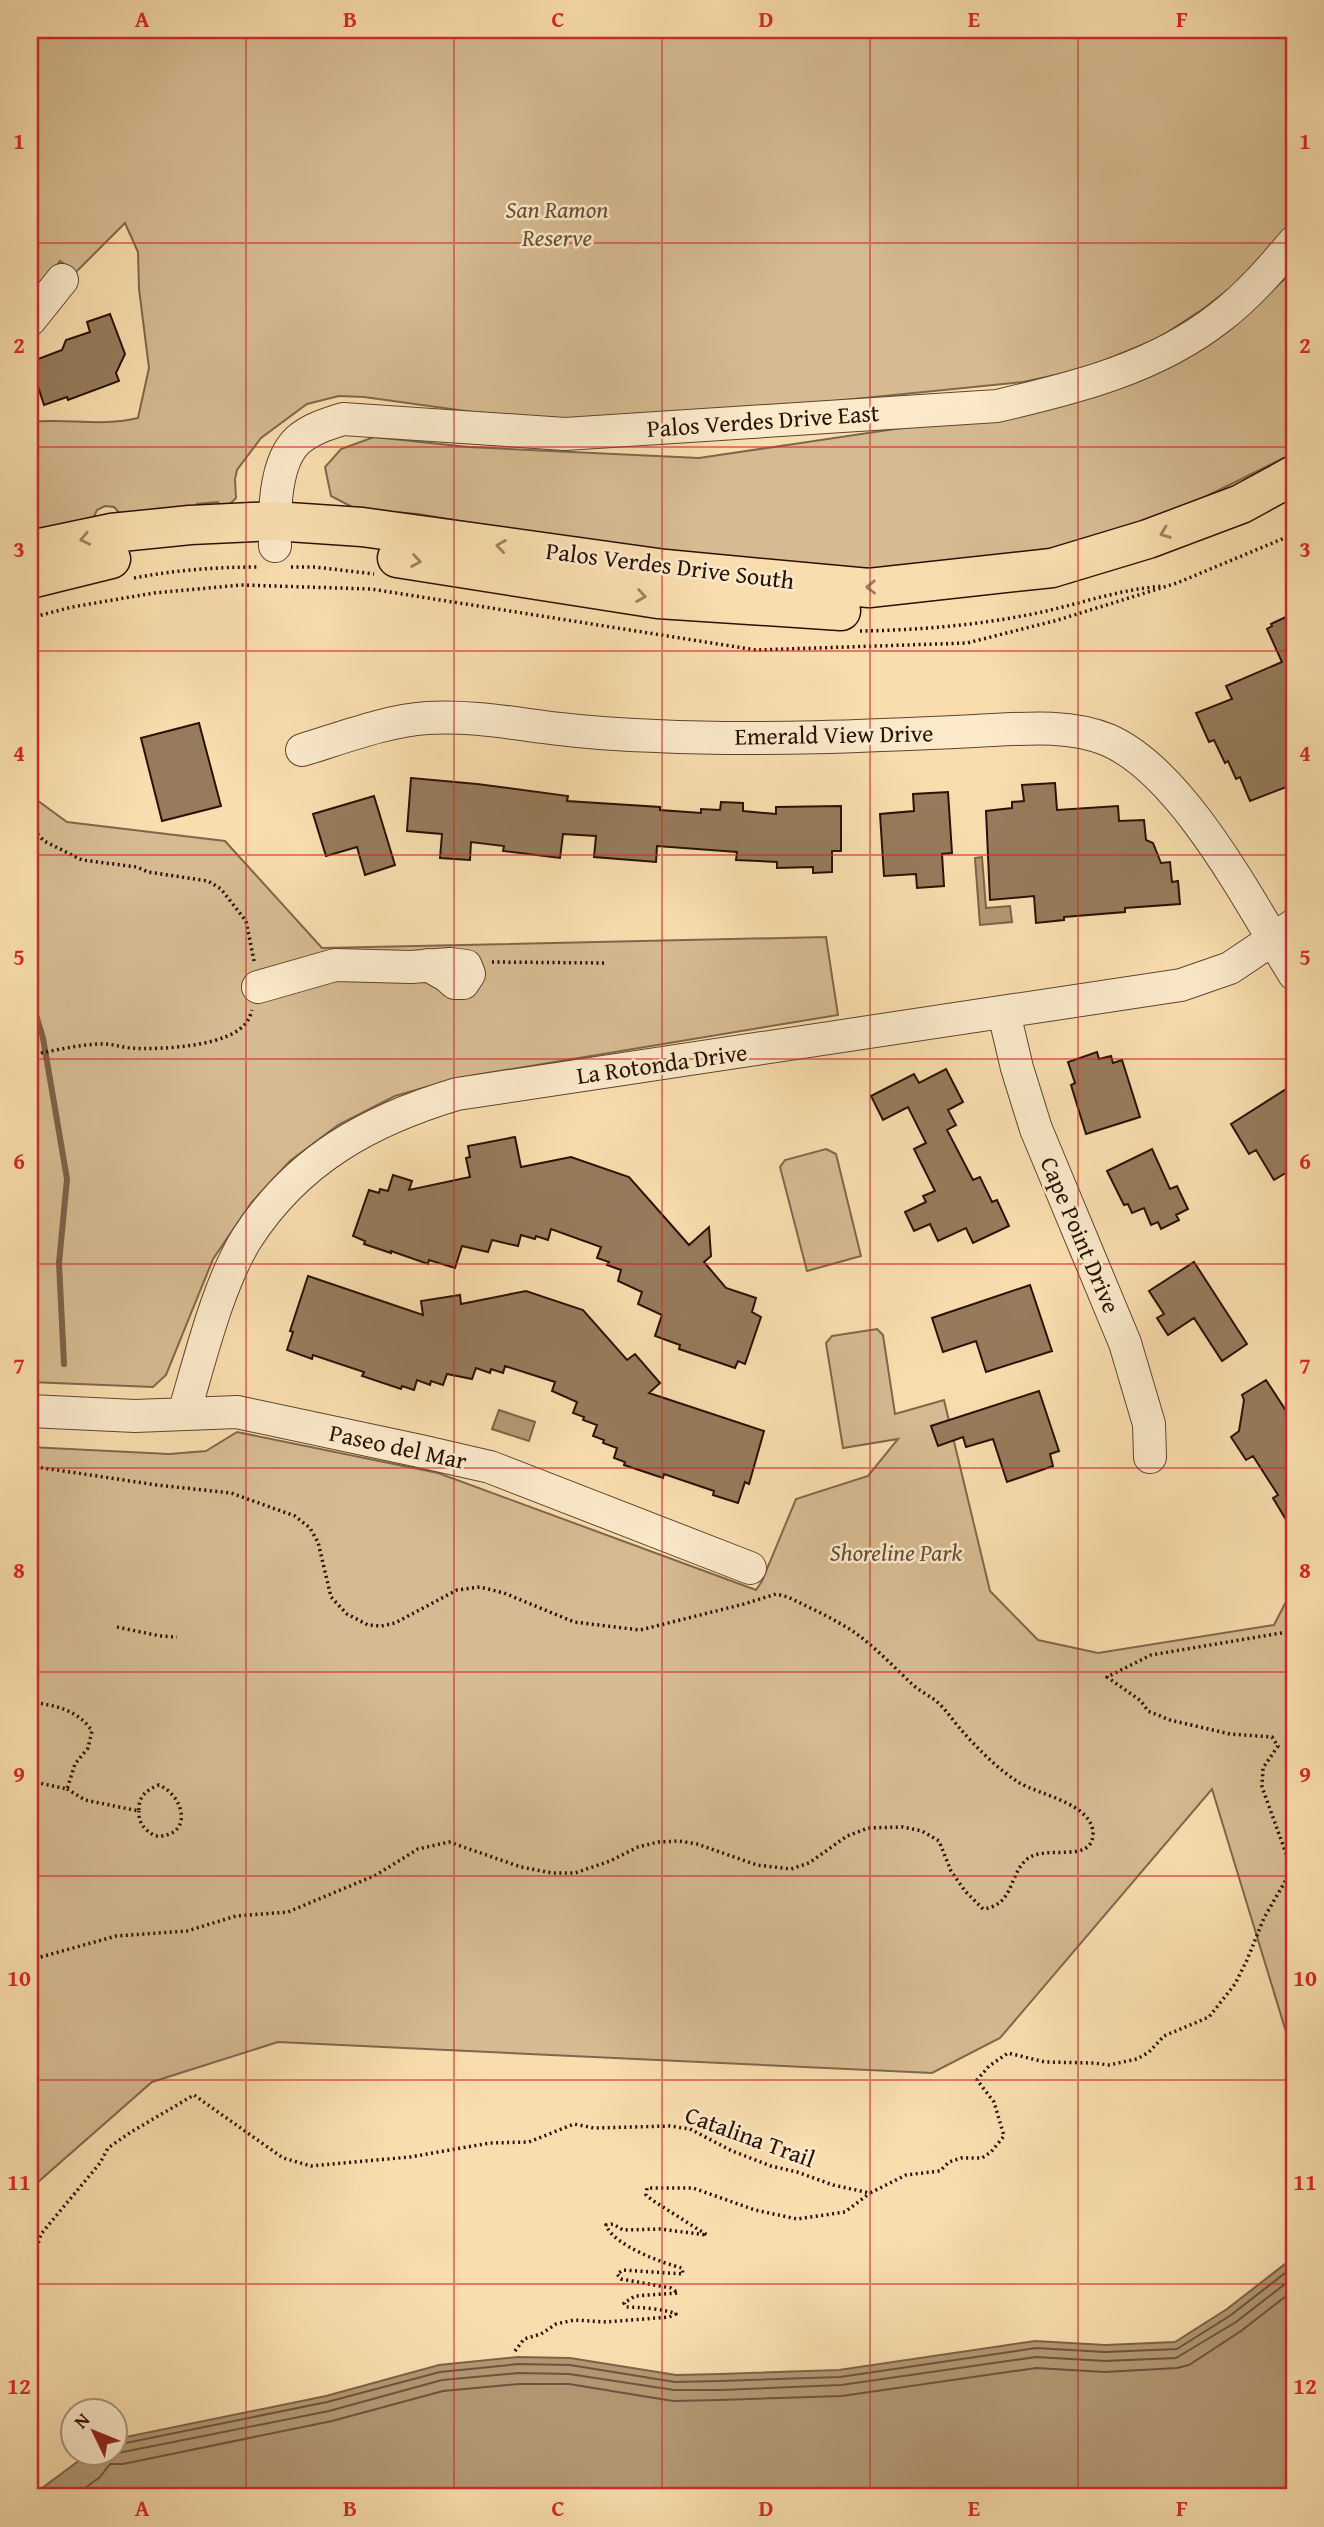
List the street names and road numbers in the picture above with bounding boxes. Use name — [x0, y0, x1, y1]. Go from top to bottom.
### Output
street label: Palos Verdes Drive East — [646, 395, 881, 446]
street label: Palos Verdes Drive South — [544, 533, 797, 598]
street label: Emerald View Drive — [734, 715, 934, 754]
street label: La Rotonda Drive — [574, 1034, 749, 1093]
street label: Cape Point Drive — [1032, 1151, 1129, 1318]
street label: Paseo del Mar — [326, 1415, 470, 1478]
street label: Catalina Trail — [680, 2097, 820, 2176]

